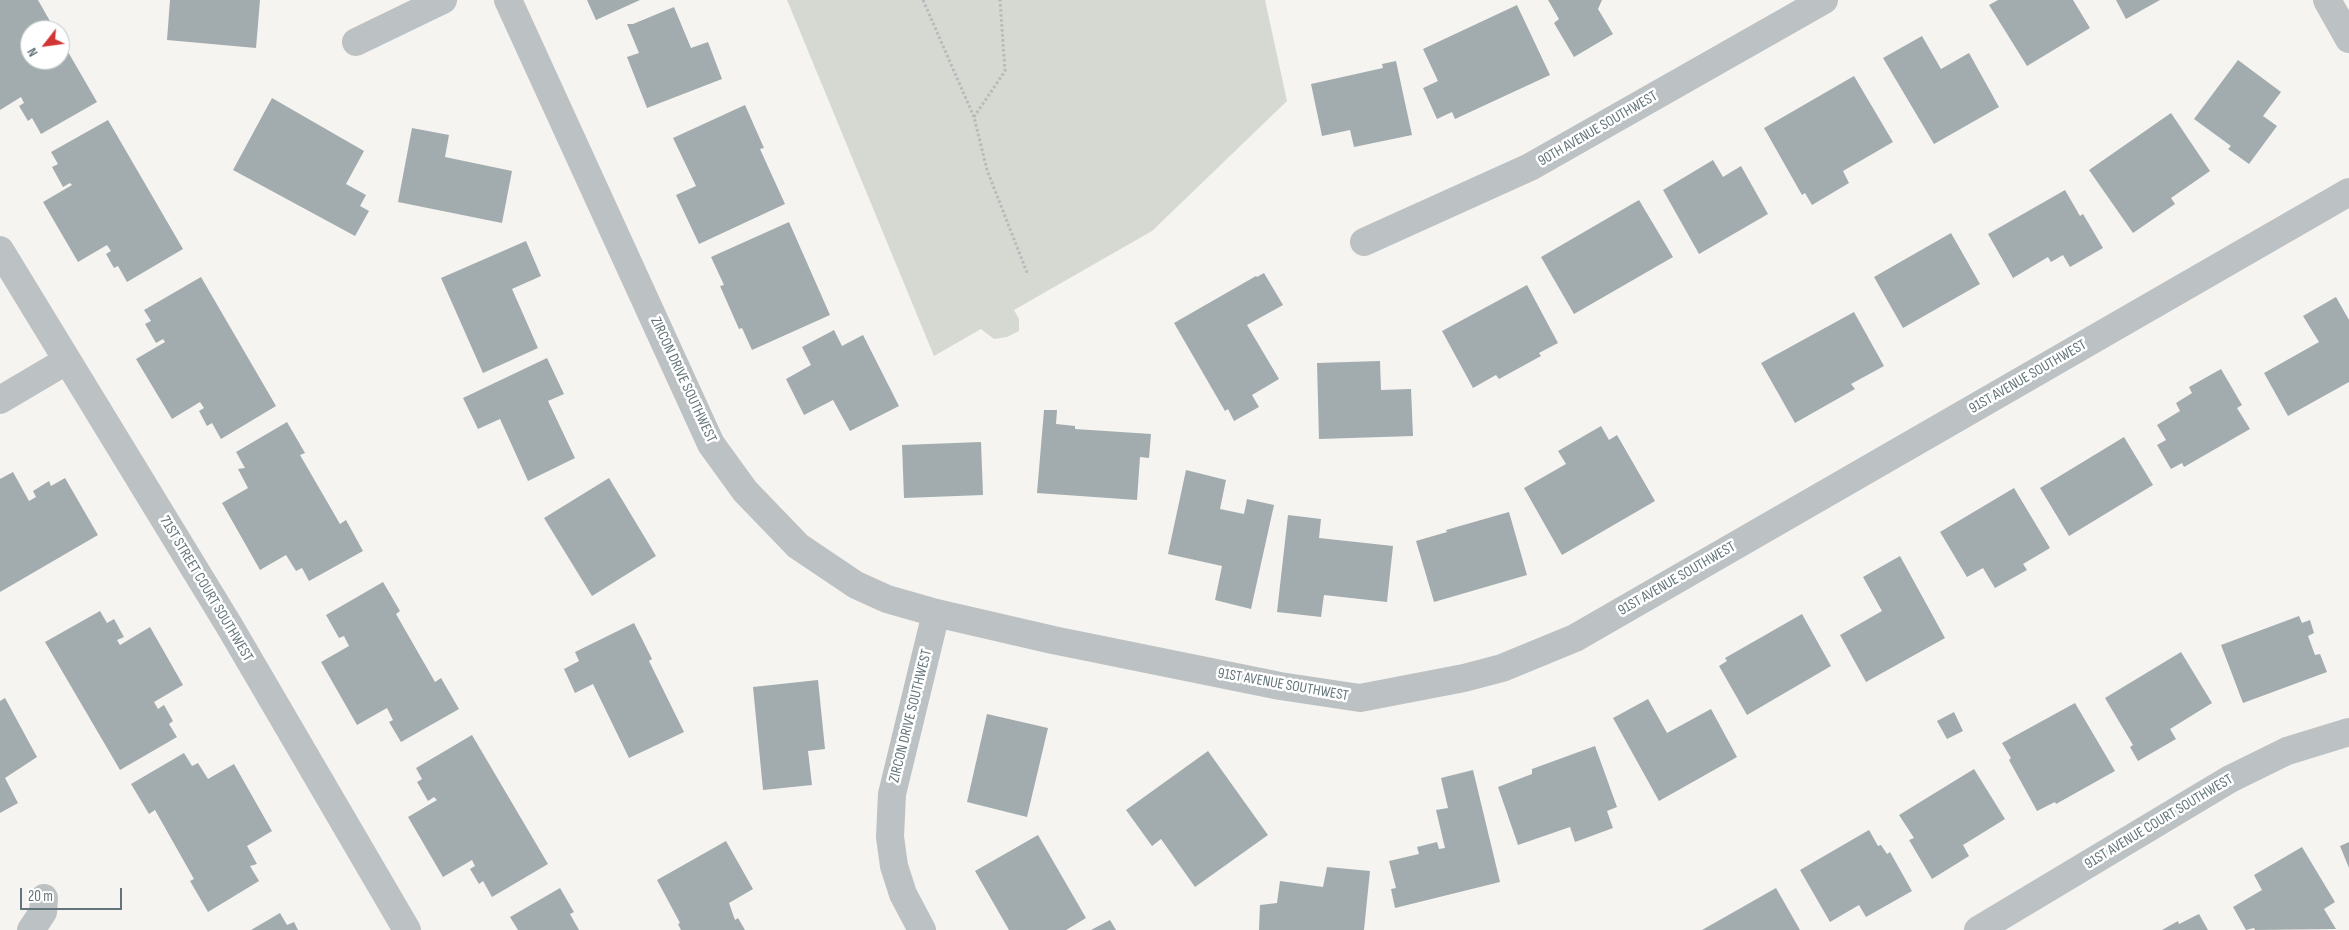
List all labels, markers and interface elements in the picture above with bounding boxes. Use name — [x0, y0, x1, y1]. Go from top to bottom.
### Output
north arrow — [20, 20, 70, 70]
text: N — [23, 45, 42, 60]
street label: 90TH AVENUE SOUTHWEST — [1535, 87, 1661, 171]
street label: ZIRCON DRIVE SOUTHWEST — [646, 314, 720, 446]
street label: 91ST AVENUE SOUTHWEST — [1966, 336, 2090, 418]
street label: 71ST STREET COURT SOUTHWEST — [155, 513, 257, 665]
street label: 91ST AVENUE SOUTHWEST — [1615, 538, 1739, 620]
street label: ZIRCON DRIVE SOUTHWEST — [886, 648, 936, 784]
street label: 91ST AVENUE SOUTHWEST — [1216, 665, 1350, 705]
street label: 91ST AVENUE COURT SOUTHWEST — [2082, 771, 2236, 873]
scale bar — [22, 878, 125, 910]
text: 20 m — [28, 887, 53, 906]

